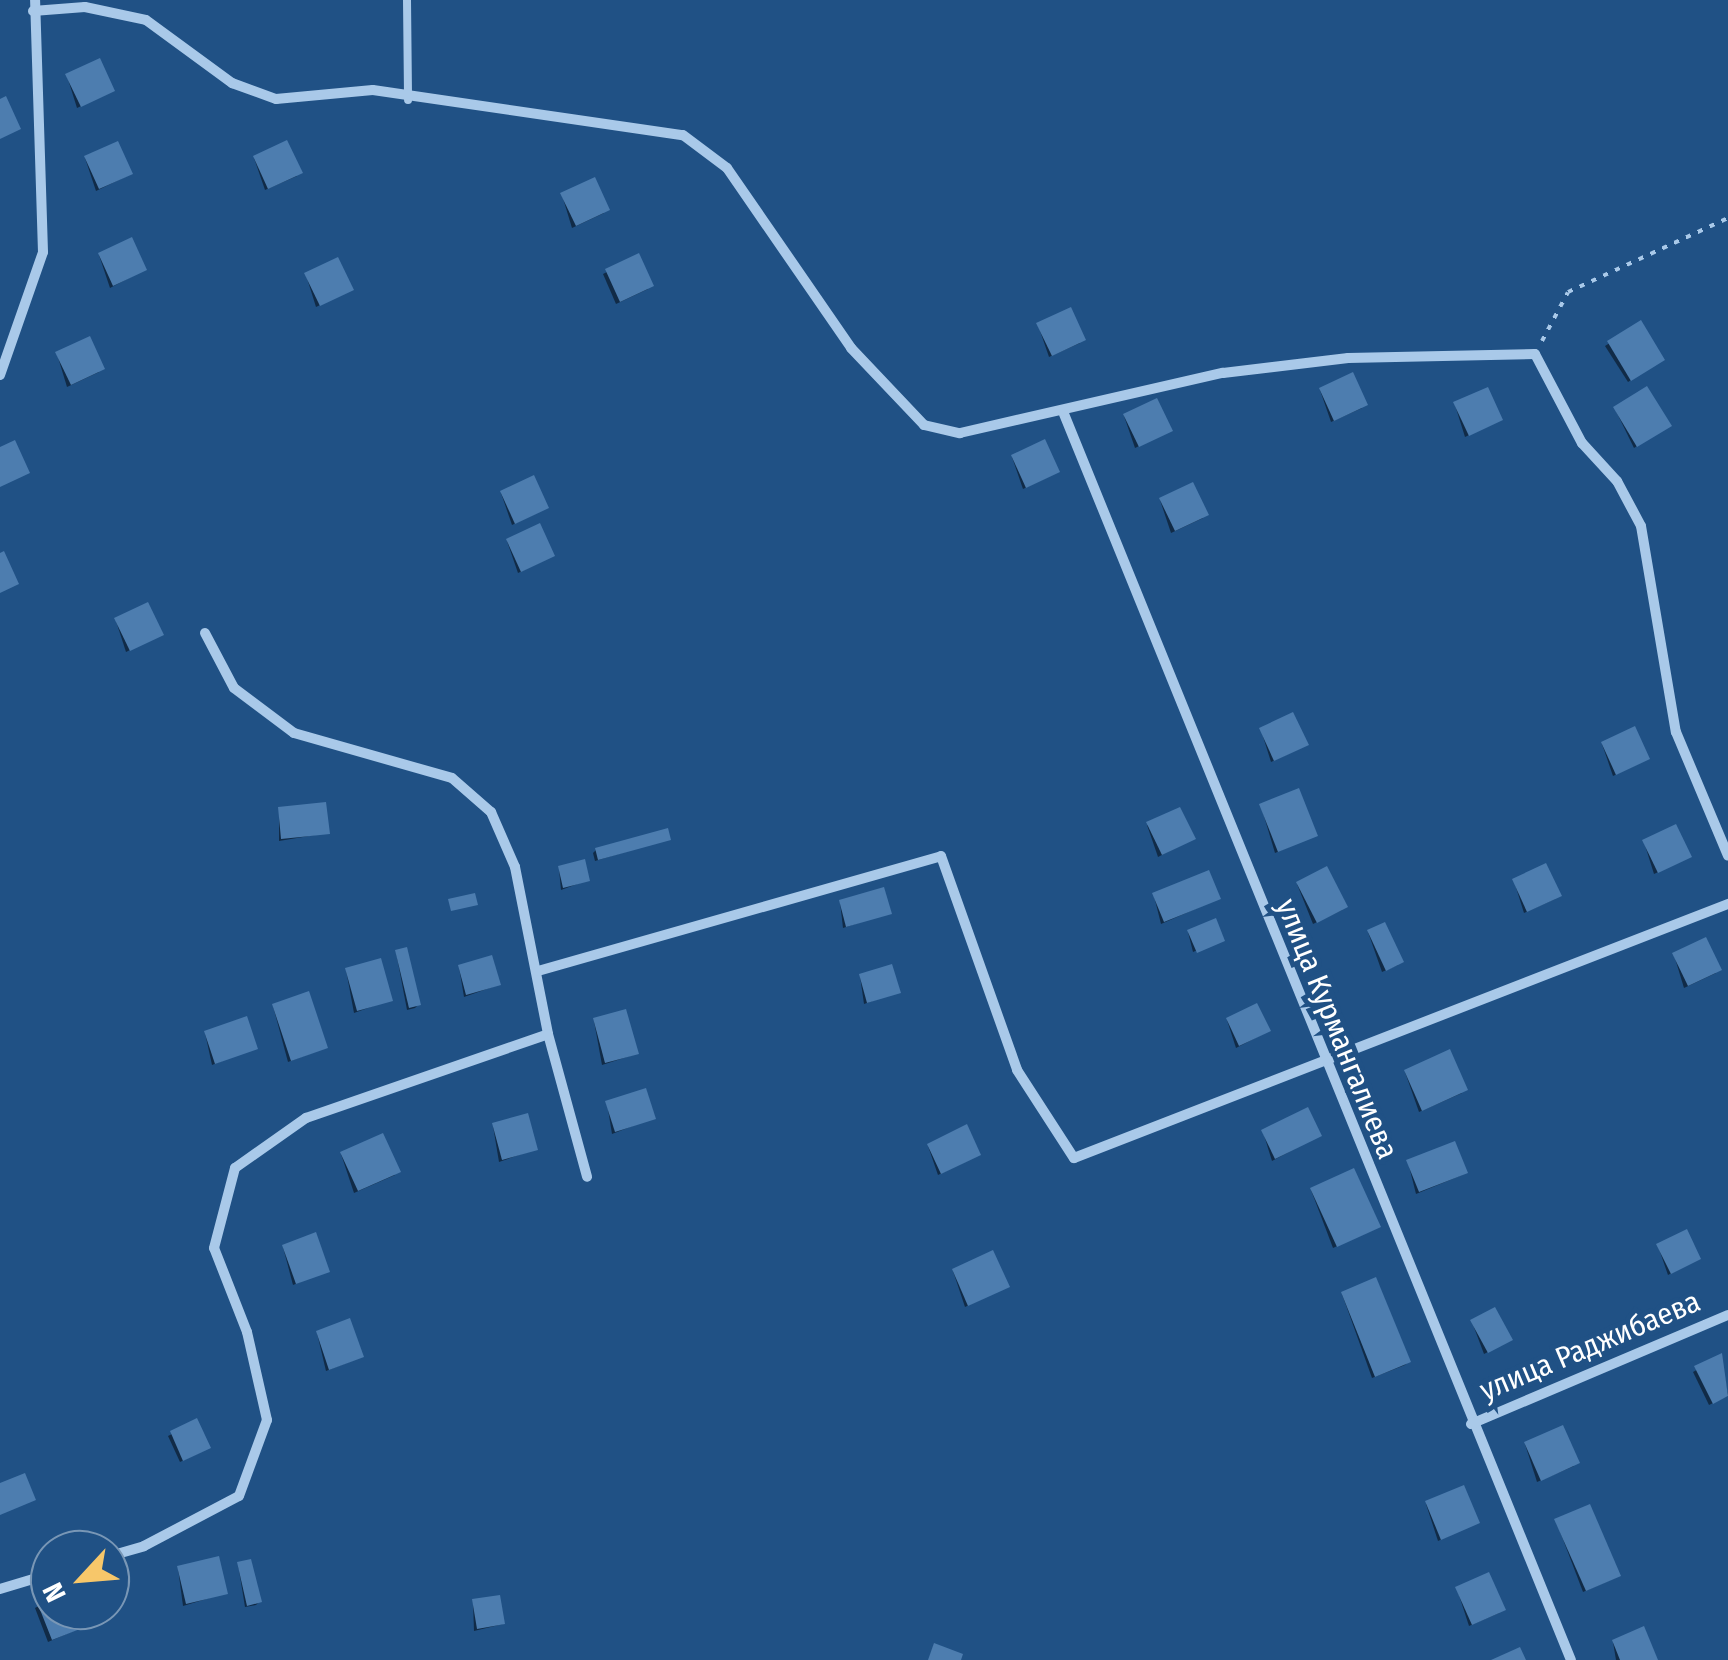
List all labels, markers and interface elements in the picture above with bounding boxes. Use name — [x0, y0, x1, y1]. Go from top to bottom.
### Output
street label: улица Курмангалиева — [1268, 894, 1406, 1164]
street label: улица Раджибаева — [1474, 1283, 1706, 1409]
north arrow — [30, 1530, 130, 1630]
text: N — [36, 1578, 73, 1607]

